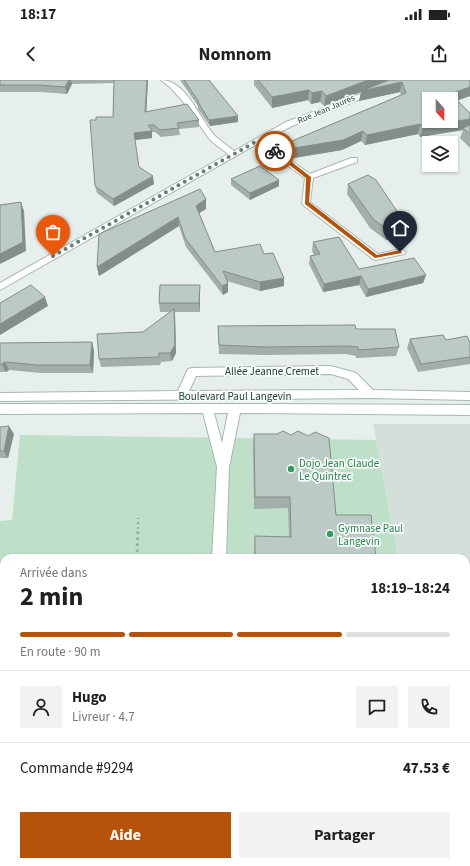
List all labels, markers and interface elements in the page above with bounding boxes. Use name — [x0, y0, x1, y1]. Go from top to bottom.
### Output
text: 18:17 — [20, 4, 56, 25]
text: Nomnom — [198, 42, 272, 67]
icon: back — [20, 43, 42, 65]
icon: share — [428, 43, 450, 65]
street label: Rue Jean Jaurès — [295, 91, 357, 127]
north arrow — [422, 92, 458, 128]
map controls — [422, 92, 458, 172]
courier — [255, 131, 295, 171]
button: layers — [422, 136, 458, 172]
icon: bike — [264, 140, 286, 162]
pin — [383, 211, 417, 252]
pin — [36, 215, 70, 256]
icon: home — [389, 217, 411, 239]
icon: bag — [42, 221, 64, 243]
street label: Allée Jeanne Cremet — [225, 364, 319, 379]
street label: Boulevard Paul Langevin — [178, 389, 292, 404]
place label: Dojo Jean Claude Le Quintrec — [299, 456, 380, 484]
marker: Dojo Jean Claude Le Quintrec — [286, 464, 296, 474]
place label: Gymnase Paul Langevin — [338, 521, 403, 549]
marker: Gymnase Paul Langevin — [325, 529, 335, 539]
text: Arrivée dans — [20, 564, 87, 582]
text: 2 min — [20, 578, 83, 615]
text: 18:19–18:24 — [370, 578, 450, 599]
text: En route · 90 m — [20, 643, 100, 661]
button: person — [20, 686, 62, 728]
button: chat — [356, 686, 398, 728]
button: phone — [408, 686, 450, 728]
text: Hugo — [72, 687, 107, 708]
text: Livreur · 4.7 — [72, 708, 135, 726]
text: Commande #9294 — [20, 758, 133, 779]
text: 47.53 € — [403, 758, 450, 779]
button: Aide — [20, 812, 231, 858]
button: Partager — [239, 812, 450, 858]

